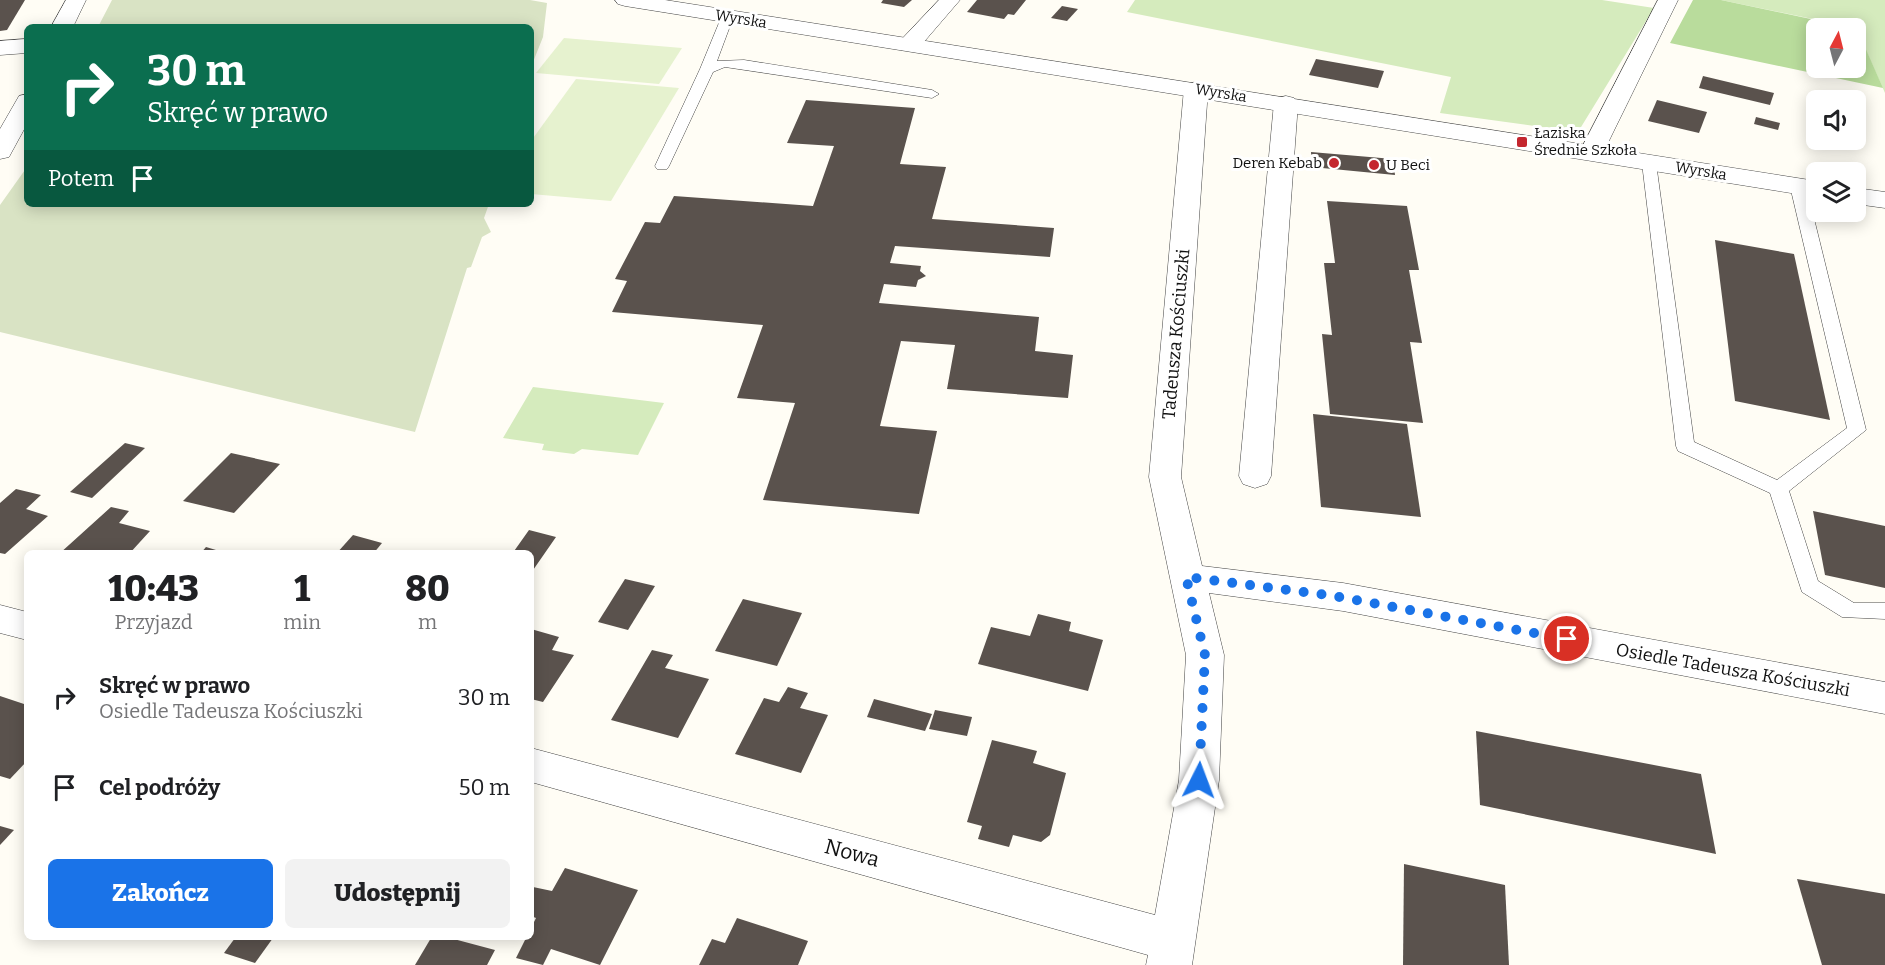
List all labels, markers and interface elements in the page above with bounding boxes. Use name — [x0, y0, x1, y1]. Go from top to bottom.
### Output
street label: Wyrska — [714, 6, 768, 32]
north arrow — [1806, 18, 1866, 78]
map controls — [1806, 18, 1866, 222]
text: 30 m — [147, 46, 246, 96]
icon: right — [48, 48, 126, 126]
street label: Wyrska — [1194, 80, 1248, 106]
button: sound — [1806, 90, 1866, 150]
text: Skręć w prawo — [147, 97, 328, 129]
place label: Łaziska Średnie Szkoła — [1534, 124, 1637, 159]
marker: Łaziska Średnie Szkoła — [1515, 135, 1529, 149]
place label: Deren Kebab — [1232, 154, 1322, 172]
marker: Deren Kebab — [1327, 156, 1341, 170]
place label: U Beci — [1386, 156, 1430, 174]
marker: U Beci — [1367, 158, 1381, 172]
street label: Wyrska — [1674, 158, 1728, 184]
icon: arrive — [126, 162, 159, 195]
button: layers — [1806, 162, 1866, 222]
text: Potem — [48, 165, 114, 192]
street label: Tadeusza Kościuszki — [1158, 248, 1194, 420]
text: 10:43 — [108, 567, 199, 611]
text: 1 — [294, 567, 310, 611]
text: 80 — [405, 567, 450, 611]
text: Przyjazd — [115, 610, 193, 634]
text: min — [283, 610, 321, 634]
text: m — [418, 610, 437, 634]
pin — [1541, 613, 1592, 664]
icon: arrive — [1550, 622, 1583, 655]
street label: Osiedle Tadeusza Kościuszki — [1614, 639, 1852, 701]
text: Skręć w prawo — [99, 672, 250, 699]
icon: right — [48, 681, 81, 714]
text: 30 m — [458, 684, 510, 711]
text: Osiedle Tadeusza Kościuszki — [99, 699, 363, 723]
position arrow — [1167, 748, 1231, 812]
icon: arrive — [48, 771, 81, 804]
text: Cel podróży — [99, 774, 220, 801]
text: 50 m — [459, 774, 510, 801]
street label: Nowa — [822, 833, 883, 873]
button: Zakończ — [48, 859, 273, 928]
button: Udostępnij — [285, 859, 510, 928]

